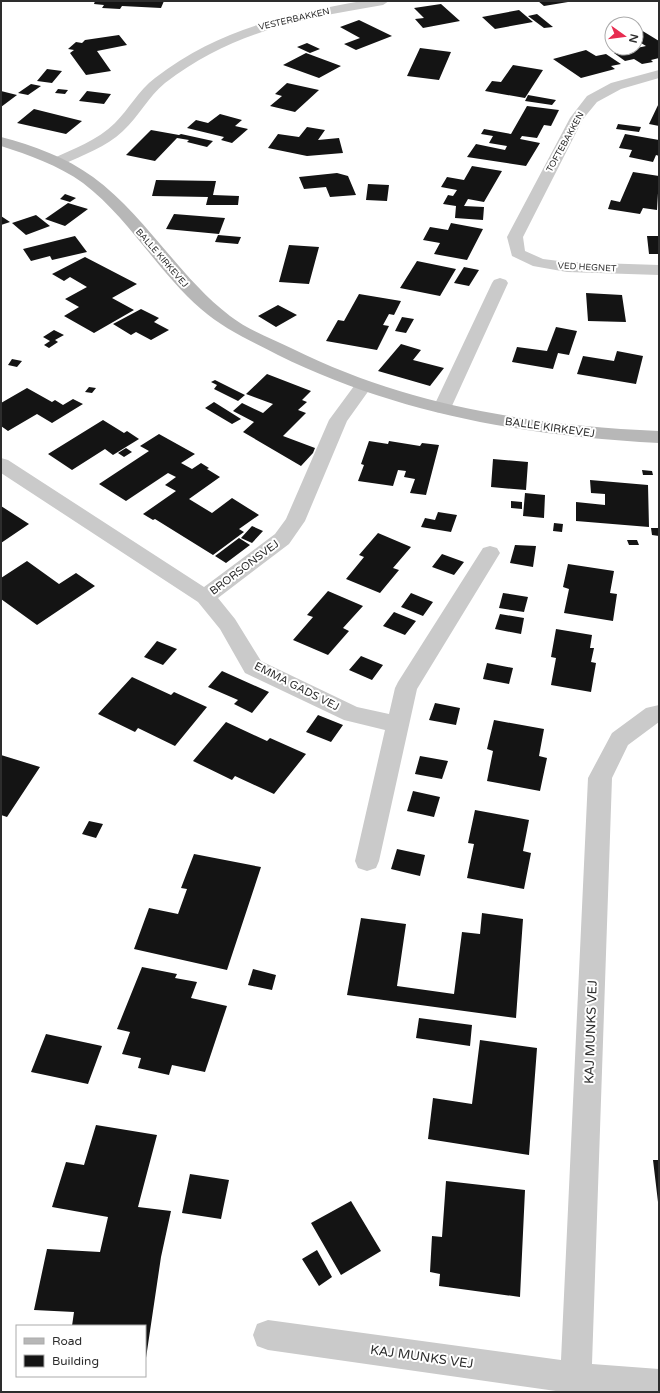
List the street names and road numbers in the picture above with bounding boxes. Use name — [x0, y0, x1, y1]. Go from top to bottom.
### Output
street label: VESTERBAKKEN — [257, 6, 331, 33]
street label: TOFTEBAKKEN — [544, 110, 587, 174]
street label: BALLE KIRKEVEJ — [133, 227, 190, 290]
street label: VED HEGNET — [557, 260, 617, 275]
street label: BALLE KIRKEVEJ — [504, 415, 596, 440]
street label: BRORSONSVEJ — [207, 537, 281, 598]
street label: EMMA GADS VEJ — [252, 659, 341, 713]
street label: KAJ MUNKS VEJ — [581, 980, 601, 1084]
street label: KAJ MUNKS VEJ — [369, 1342, 474, 1372]

